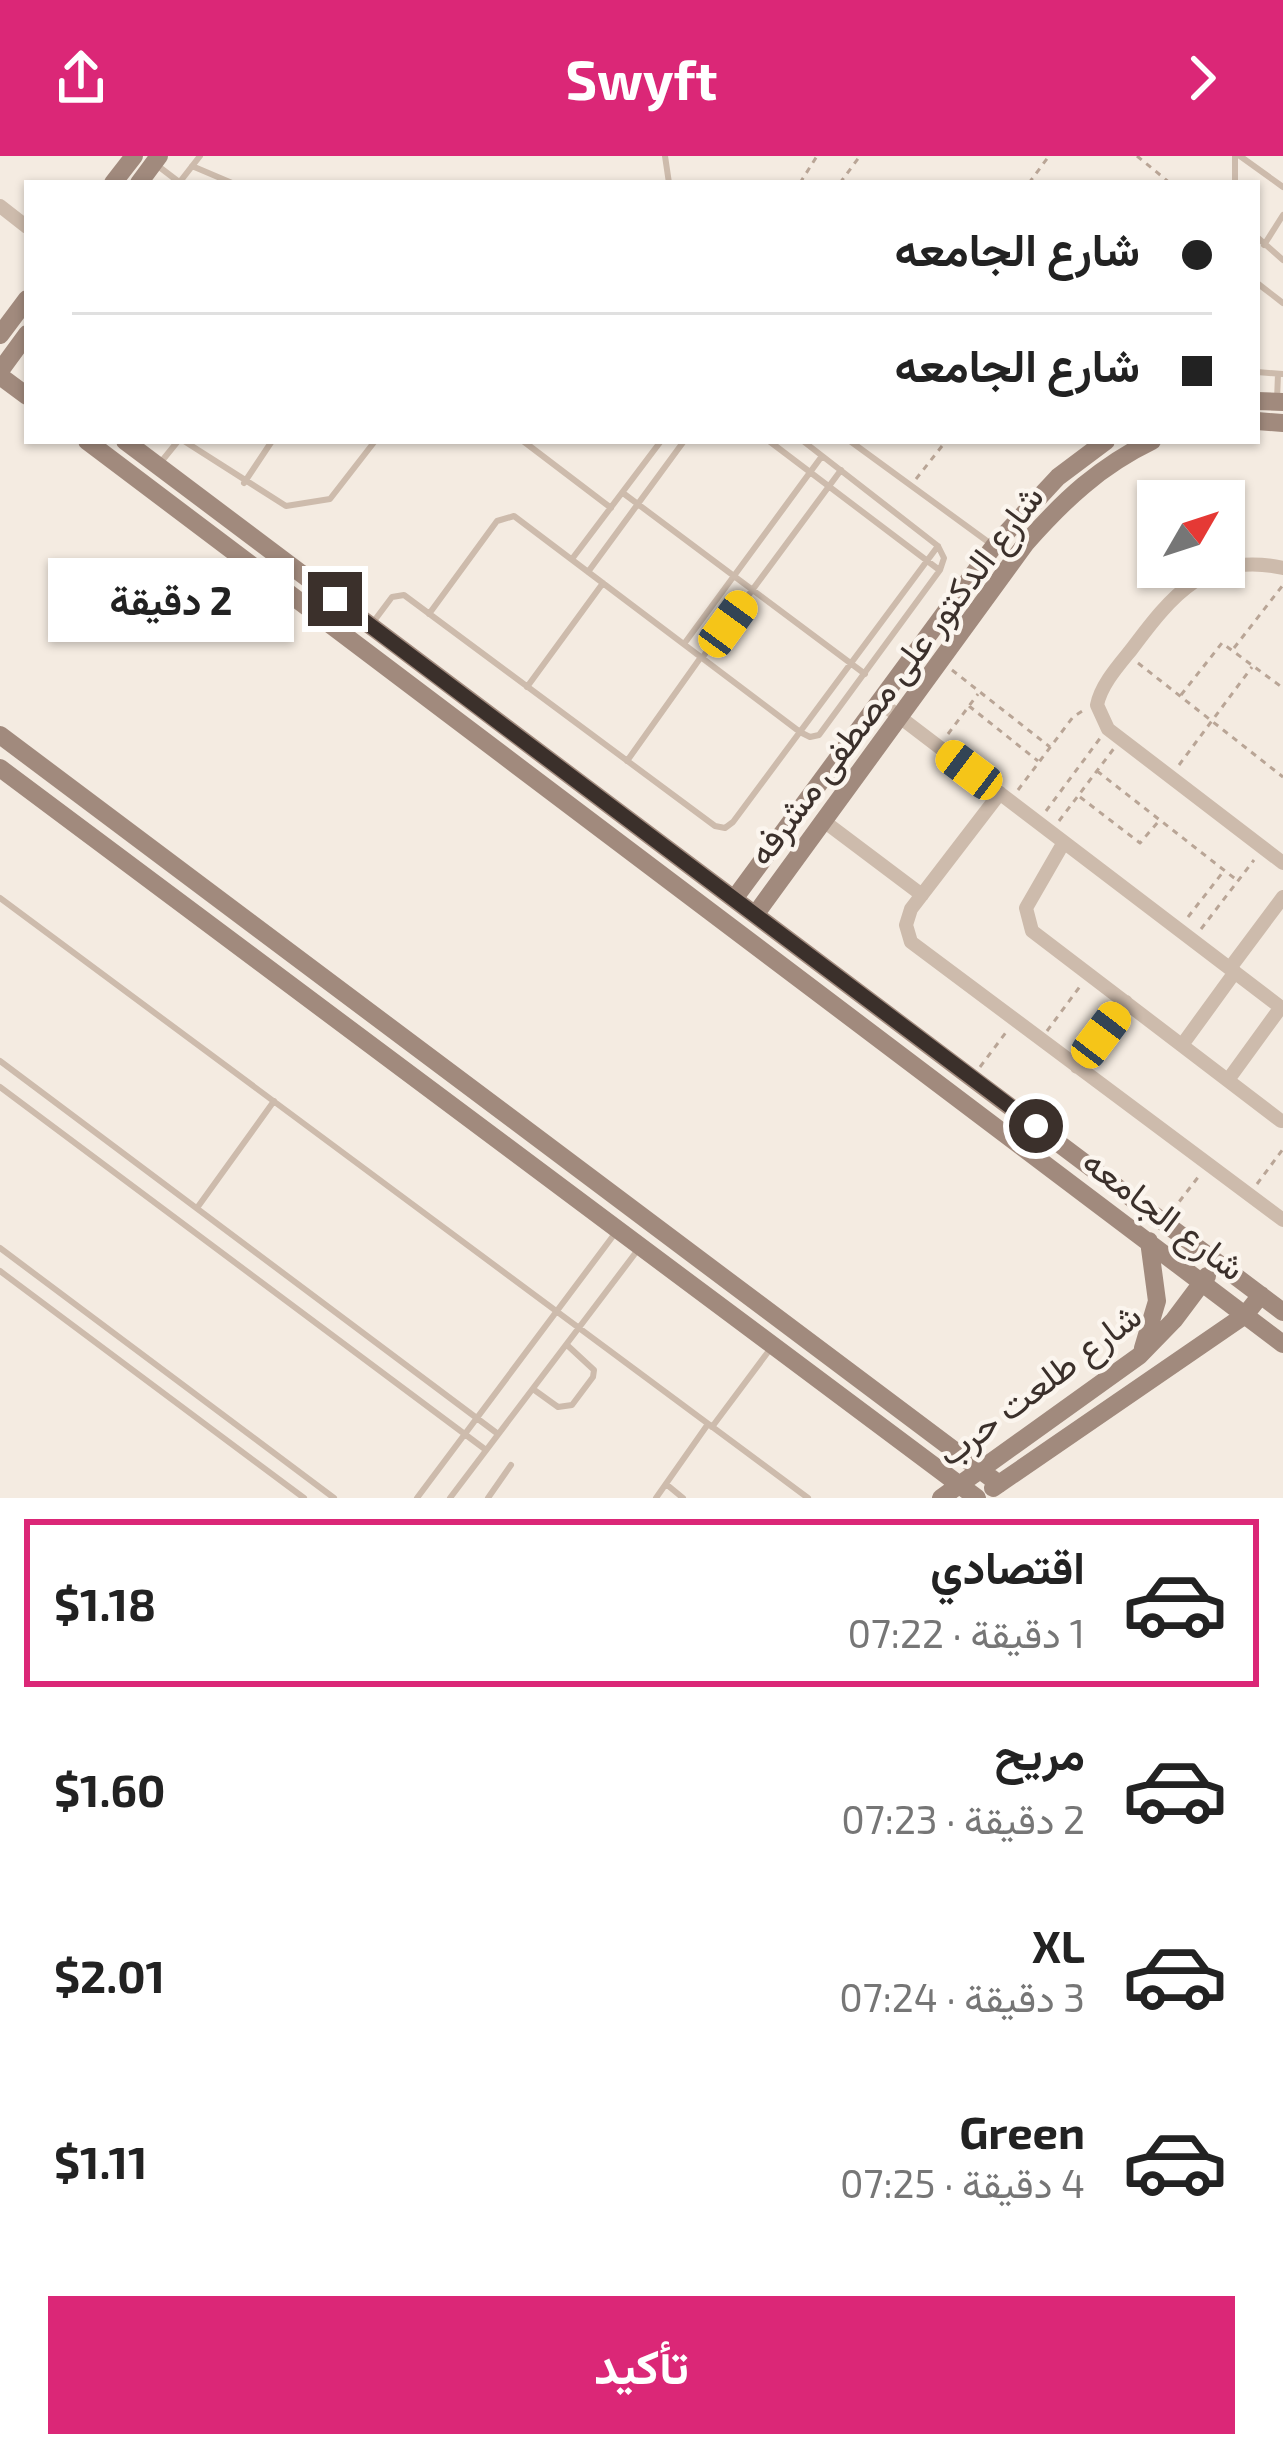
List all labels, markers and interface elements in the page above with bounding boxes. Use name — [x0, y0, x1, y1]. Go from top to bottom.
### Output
icon: share — [48, 45, 114, 111]
icon: forward — [1169, 45, 1235, 111]
text: Swyft — [566, 46, 717, 111]
text: شارع الجامعه — [895, 221, 1140, 275]
text: شارع الجامعه — [895, 337, 1140, 391]
street label: شارع الدكتور على مصطفى مشرفه — [737, 476, 1055, 875]
north arrow — [1137, 480, 1245, 588]
map controls — [1137, 480, 1245, 588]
callout: 2 دقيقة — [47, 557, 293, 641]
route end — [308, 572, 362, 626]
text: 2 دقيقة — [109, 576, 233, 623]
car — [692, 584, 764, 664]
car — [929, 734, 1009, 806]
car — [1065, 995, 1137, 1075]
route start — [1009, 1099, 1063, 1153]
street label: شارع الجامعه — [1073, 1138, 1254, 1292]
street label: شارع طلعت حرب — [928, 1292, 1151, 1478]
text: اقتصادي — [930, 1539, 1085, 1593]
icon: car — [1121, 1549, 1229, 1657]
text: $1.18 — [54, 1576, 156, 1630]
text: 1 دقيقة · 07:22 — [847, 1609, 1085, 1656]
text: مريح — [994, 1725, 1085, 1779]
icon: car — [1121, 1735, 1229, 1843]
text: $1.60 — [54, 1762, 165, 1816]
text: 2 دقيقة · 07:23 — [841, 1795, 1085, 1842]
text: XL — [1032, 1918, 1085, 1972]
icon: car — [1121, 1921, 1229, 2029]
text: $2.01 — [54, 1948, 165, 2002]
text: 3 دقيقة · 07:24 — [839, 1973, 1085, 2020]
text: Green — [959, 2104, 1085, 2158]
icon: car — [1121, 2107, 1229, 2215]
text: $1.11 — [54, 2134, 147, 2188]
text: 4 دقيقة · 07:25 — [840, 2159, 1085, 2206]
button: تأكيد — [48, 2296, 1235, 2434]

